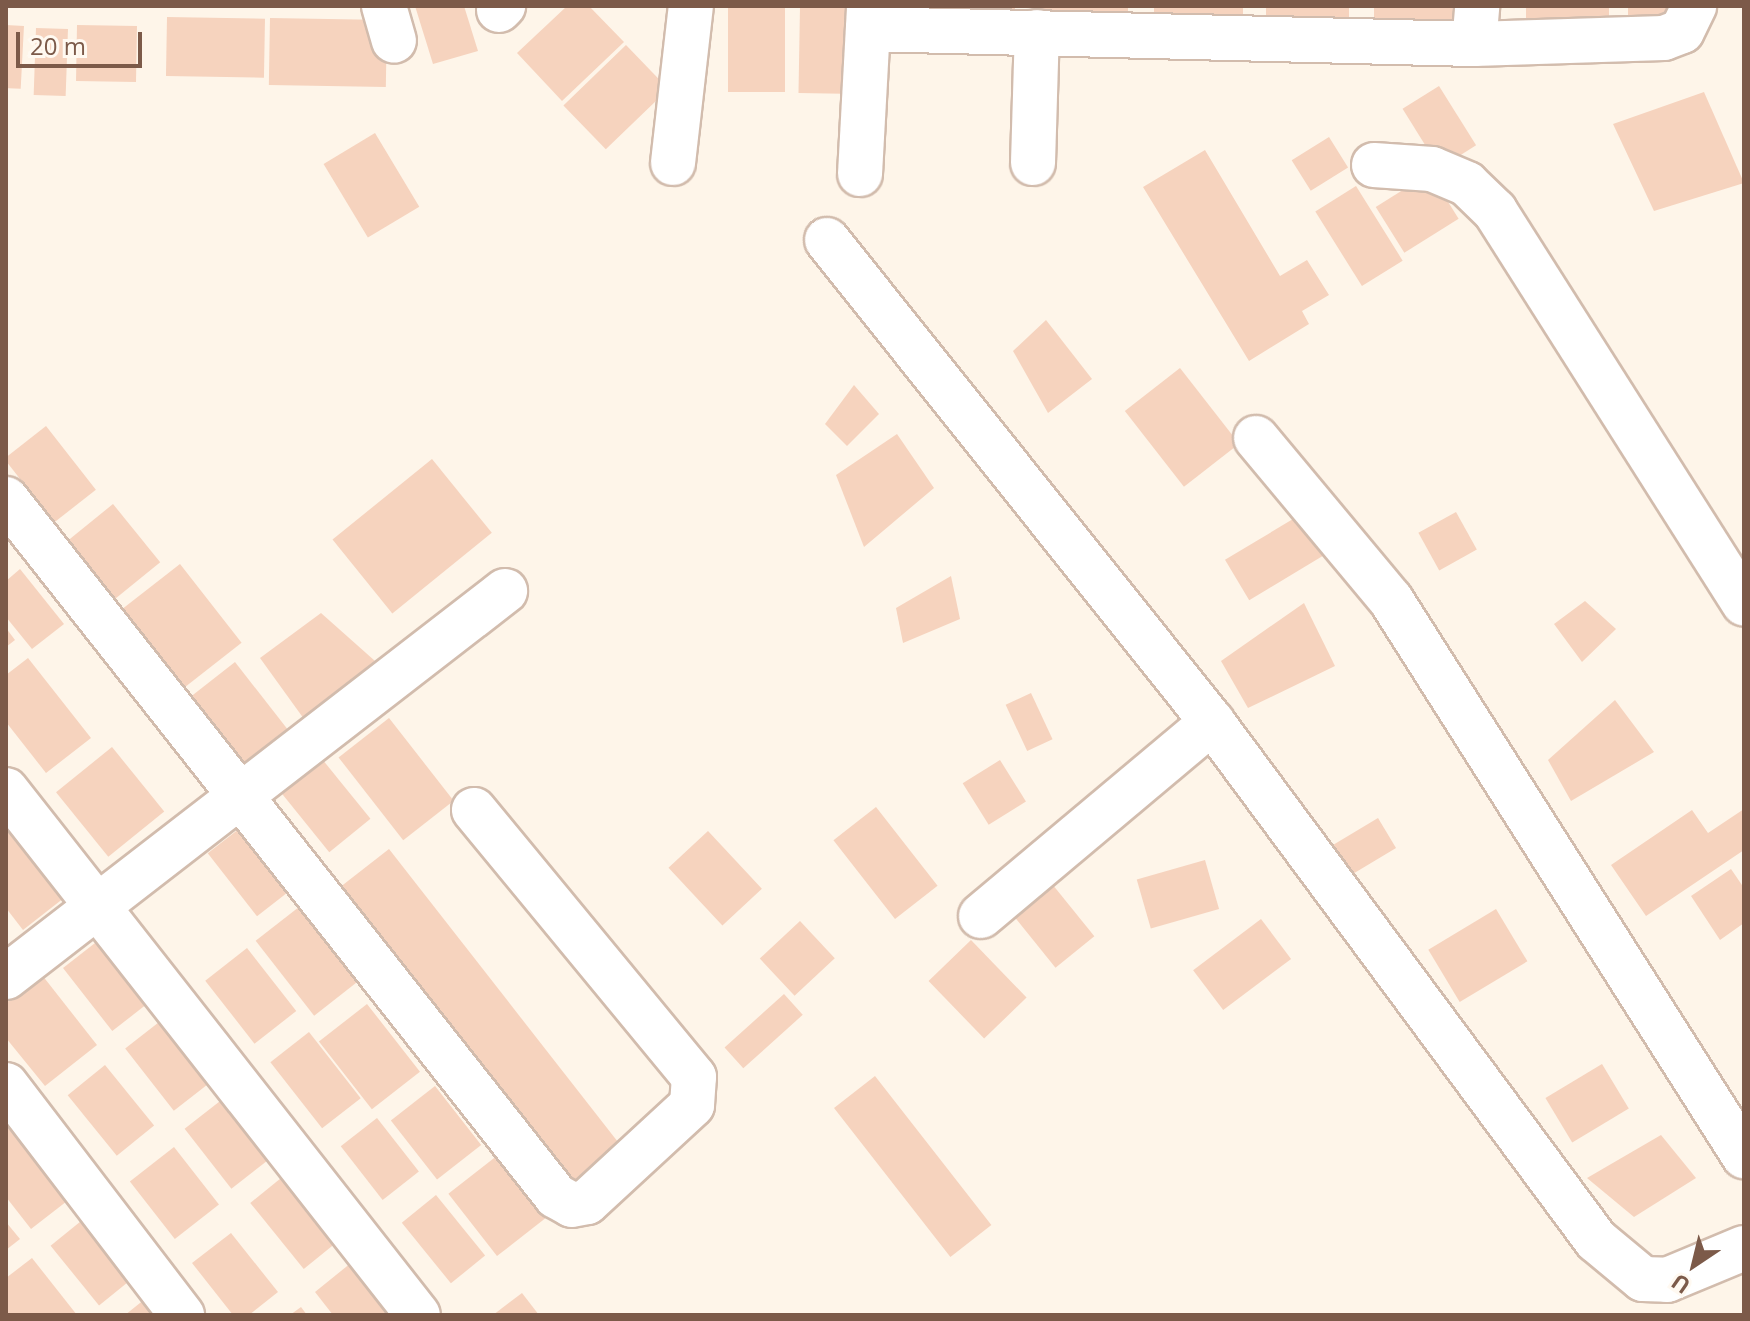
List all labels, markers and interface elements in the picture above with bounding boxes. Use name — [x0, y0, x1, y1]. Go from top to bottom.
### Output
scale bar — [20, 16, 146, 66]
text: 20 m — [30, 29, 86, 62]
north arrow — [1654, 1225, 1734, 1305]
text: U — [1665, 1268, 1696, 1302]

